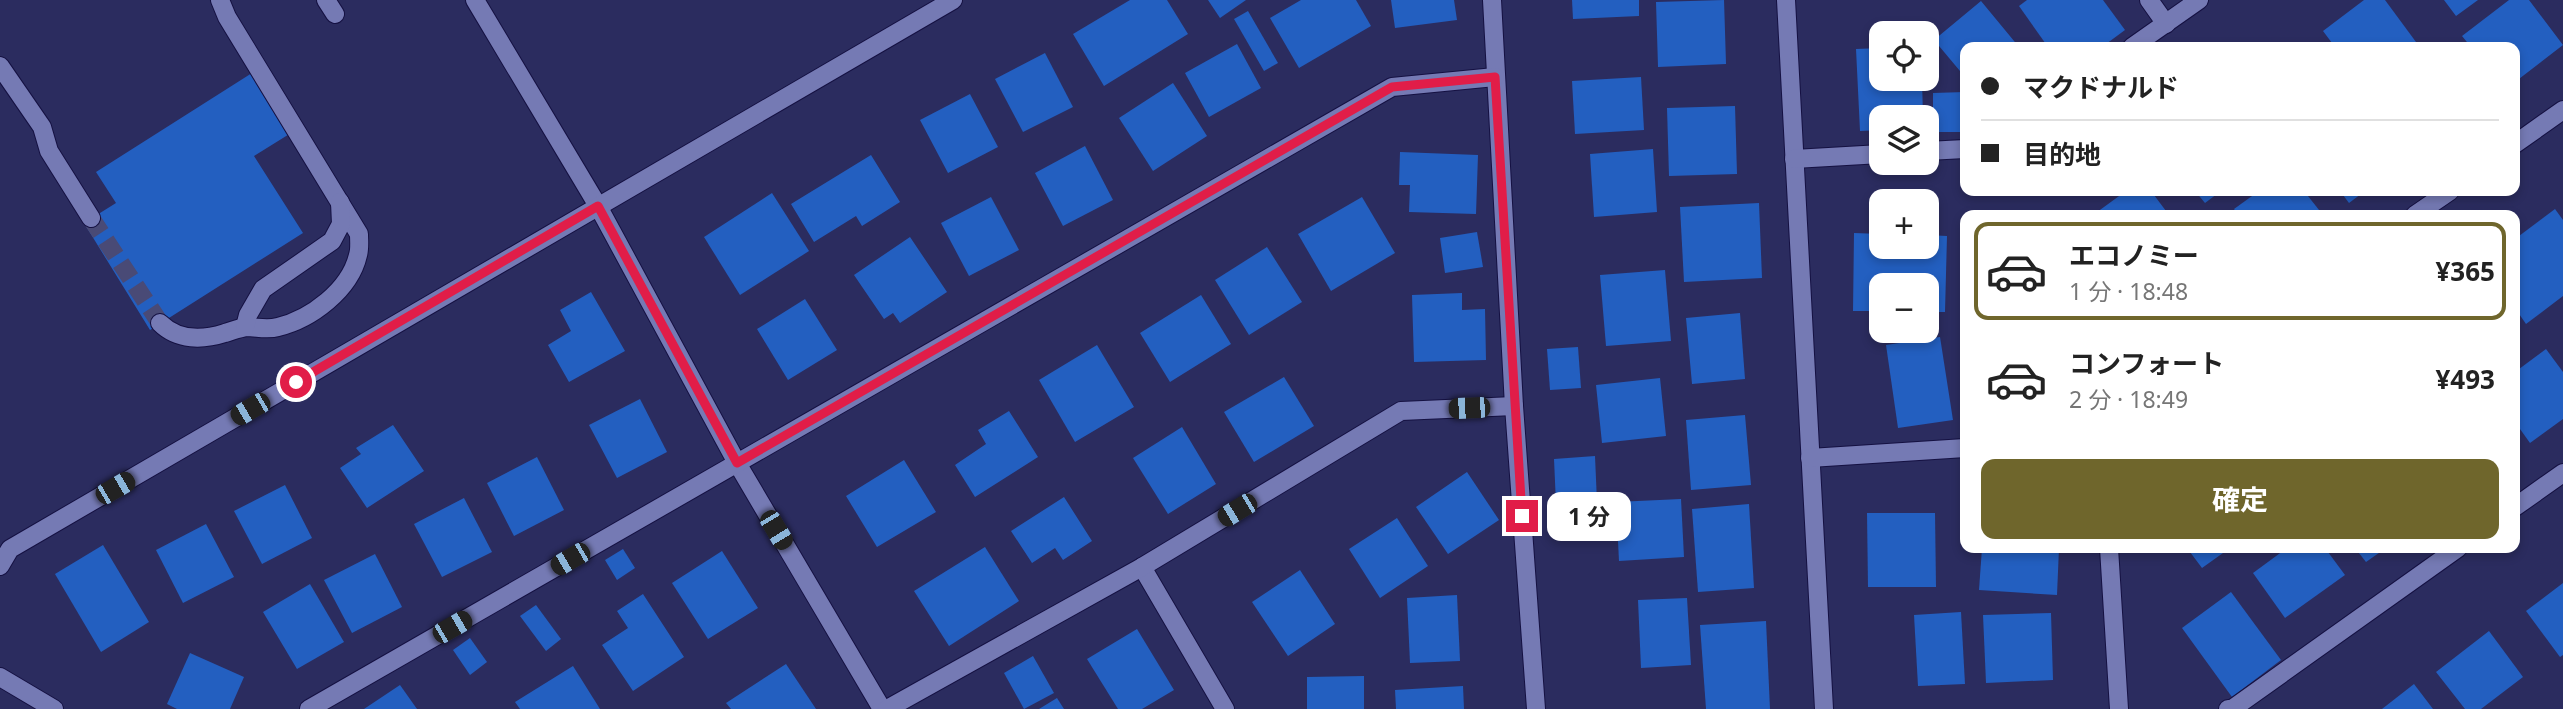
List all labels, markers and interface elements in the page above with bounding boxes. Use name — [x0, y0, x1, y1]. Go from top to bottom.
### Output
map controls — [1869, 21, 1939, 343]
button: locate — [1869, 21, 1939, 91]
text: マクドナルド — [2023, 69, 2179, 105]
button: layers — [1869, 105, 1939, 175]
text: 目的地 — [2023, 136, 2101, 172]
button: + — [1869, 189, 1939, 259]
text: エコノミー — [2069, 237, 2199, 273]
icon: car — [1985, 240, 2048, 303]
text: ¥365 — [2436, 253, 2495, 289]
button: − — [1869, 273, 1939, 343]
text: 1 分 · 18:48 — [2069, 275, 2188, 307]
text: コンフォート — [2069, 345, 2224, 381]
icon: car — [1985, 348, 2048, 411]
text: ¥493 — [2436, 361, 2495, 397]
route start — [280, 366, 312, 398]
text: 2 分 · 18:49 — [2069, 383, 2188, 415]
car — [227, 389, 274, 429]
car — [1448, 397, 1491, 419]
button: 確定 — [1981, 459, 2499, 539]
car — [92, 468, 139, 508]
car — [1214, 490, 1261, 530]
callout: 1 分 — [1546, 491, 1630, 540]
route end — [1506, 500, 1538, 532]
text: 1 分 — [1568, 500, 1610, 532]
car — [757, 507, 796, 553]
car — [547, 539, 594, 579]
car — [429, 607, 476, 647]

